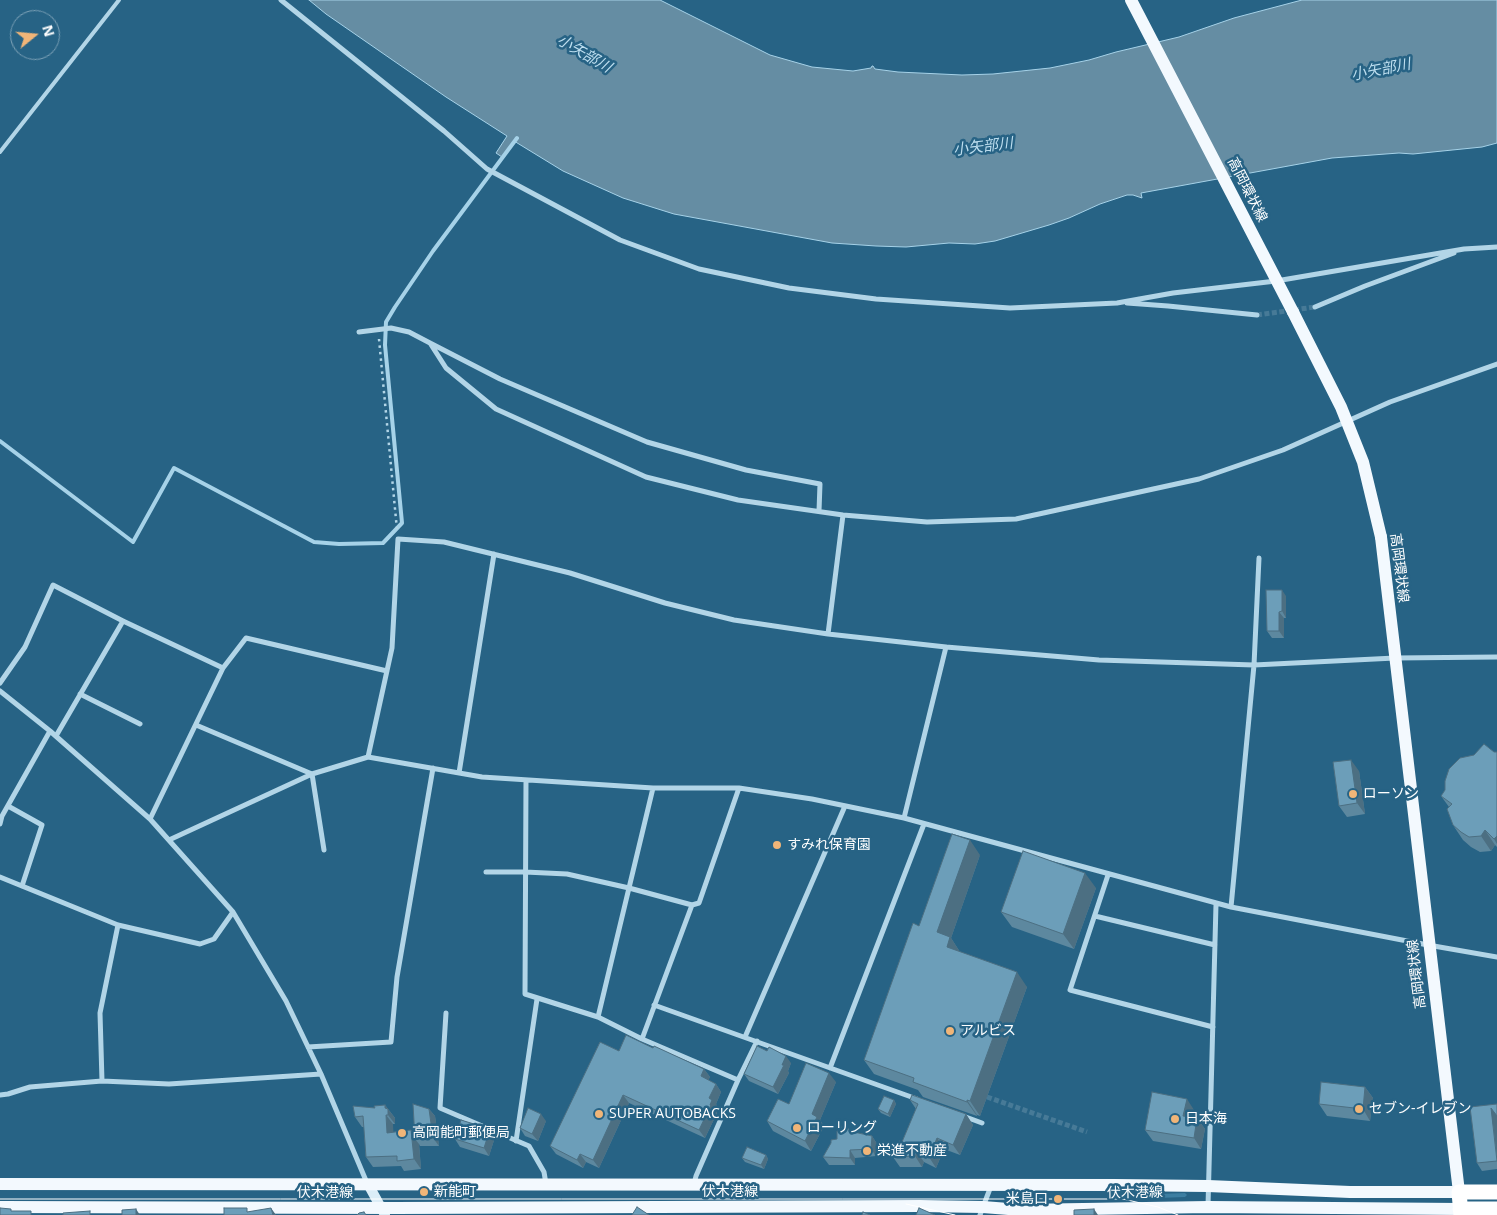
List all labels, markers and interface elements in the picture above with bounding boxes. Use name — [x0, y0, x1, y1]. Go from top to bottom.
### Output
north arrow — [10, 10, 60, 60]
text: N — [38, 23, 60, 39]
water label: 小矢部川 — [554, 31, 614, 77]
water label: 小矢部川 — [1350, 55, 1412, 85]
water label: 小矢部川 — [952, 134, 1014, 160]
street label: 高岡環状線 — [1224, 155, 1270, 225]
street label: 高岡環状線 — [1386, 532, 1412, 604]
place label: ローソン — [1363, 786, 1419, 802]
marker: ローソン — [1347, 788, 1359, 800]
place label: すみれ保育園 — [787, 837, 871, 853]
marker: すみれ保育園 — [771, 839, 783, 851]
street label: 高岡環状線 — [1404, 938, 1430, 1010]
place label: アルビス — [960, 1023, 1016, 1039]
marker: アルビス — [944, 1025, 956, 1037]
place label: セブン-イレブン — [1369, 1101, 1472, 1117]
marker: セブン-イレブン — [1353, 1103, 1365, 1115]
place label: SUPER AUTOBACKS — [609, 1106, 736, 1122]
marker: SUPER AUTOBACKS — [593, 1108, 605, 1120]
place label: 日本海 — [1185, 1111, 1227, 1127]
marker: 日本海 — [1169, 1113, 1181, 1125]
place label: ローリング — [807, 1120, 877, 1136]
marker: ローリング — [791, 1122, 803, 1134]
place label: 高岡能町郵便局 — [412, 1125, 510, 1141]
marker: 高岡能町郵便局 — [396, 1127, 408, 1139]
place label: 栄進不動産 — [877, 1143, 947, 1159]
marker: 栄進不動産 — [861, 1145, 873, 1157]
place label: 新能町 — [434, 1184, 476, 1200]
street label: 伏木港線 — [702, 1184, 758, 1200]
street label: 伏木港線 — [1107, 1184, 1163, 1202]
street label: 伏木港線 — [297, 1185, 353, 1201]
marker: 新能町 — [418, 1186, 430, 1198]
place label: 米島口 — [1006, 1191, 1048, 1207]
marker: 米島口 — [1052, 1193, 1064, 1205]

